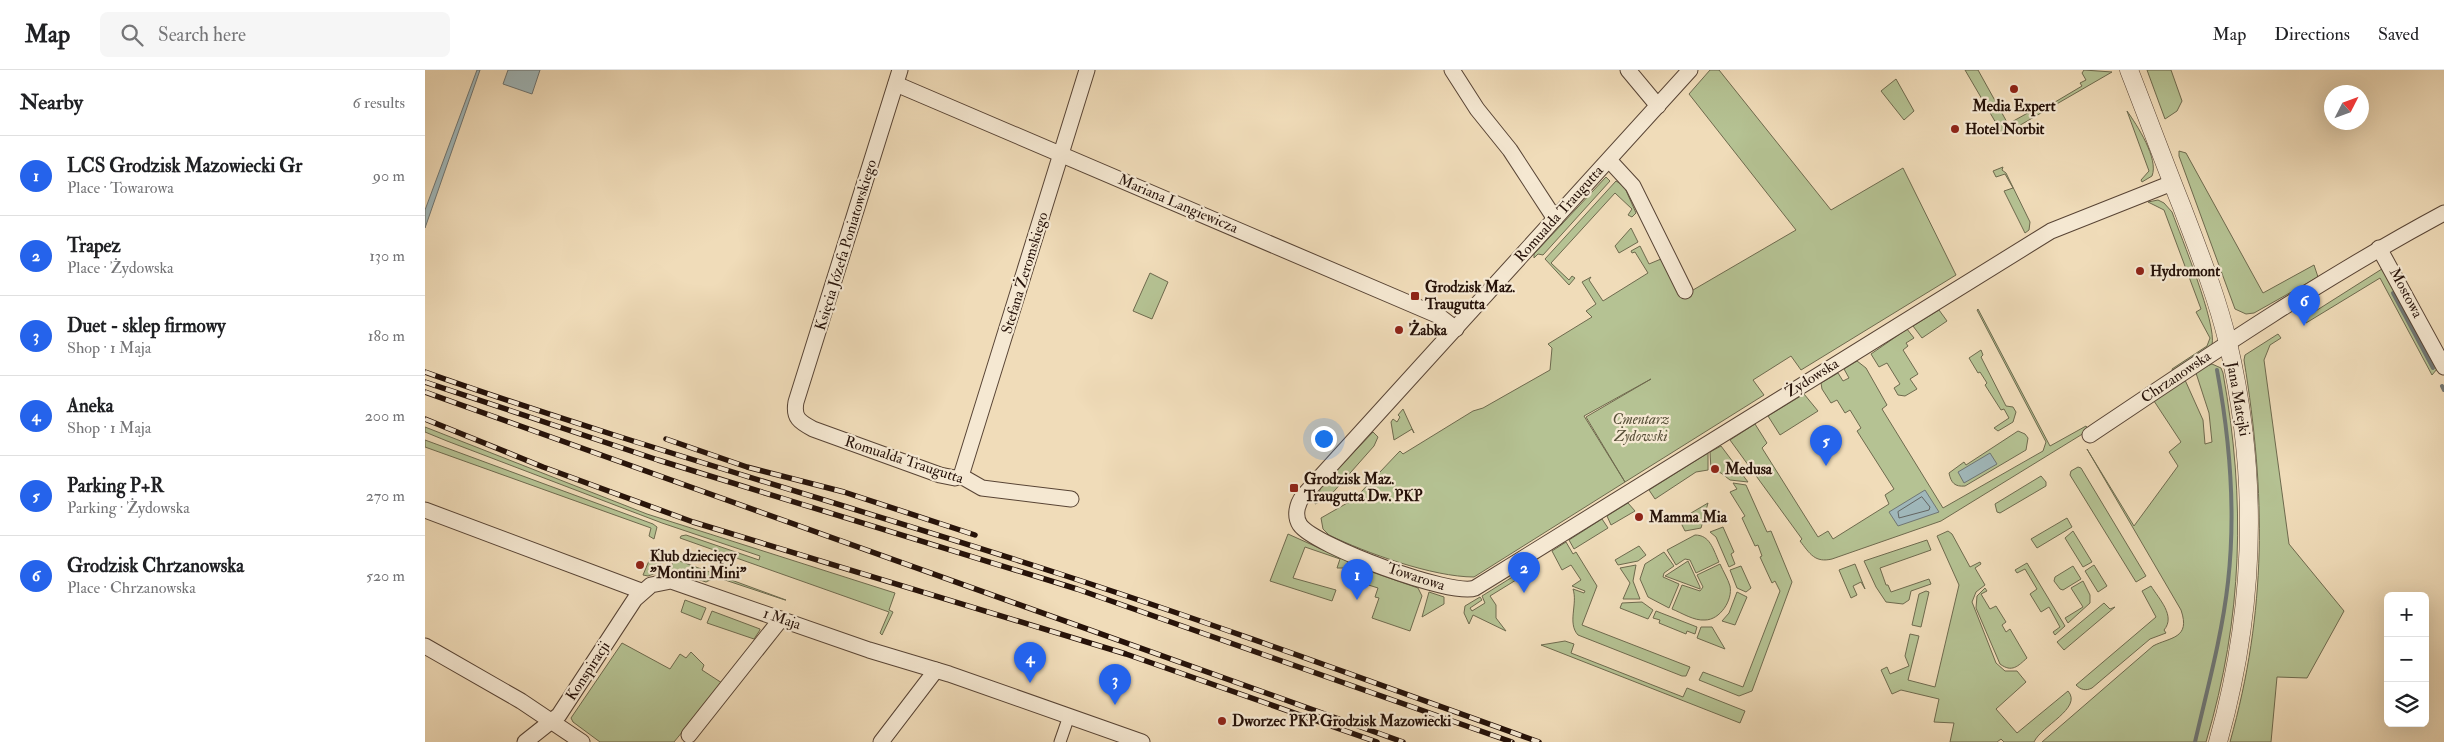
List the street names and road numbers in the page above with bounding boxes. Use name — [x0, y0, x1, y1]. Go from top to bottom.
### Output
street label: Księcia Józefa Poniatowskiego — [811, 157, 882, 333]
street label: Romualda Traugutta — [1510, 161, 1608, 266]
street label: Mariana Langiewicza — [1115, 170, 1242, 238]
street label: Stefana Żeromskiego — [995, 209, 1053, 336]
street label: Mostowa — [2385, 265, 2427, 322]
street label: Chrzanowska — [2137, 346, 2215, 407]
street label: Żydowska — [1781, 352, 1843, 402]
street label: Jana Matejki — [2221, 359, 2254, 438]
street label: Romualda Traugutta — [842, 432, 967, 488]
street label: Towarowa — [1385, 559, 1448, 596]
street label: 1 Maja — [761, 604, 804, 635]
street label: Konspiracji — [562, 638, 615, 705]

